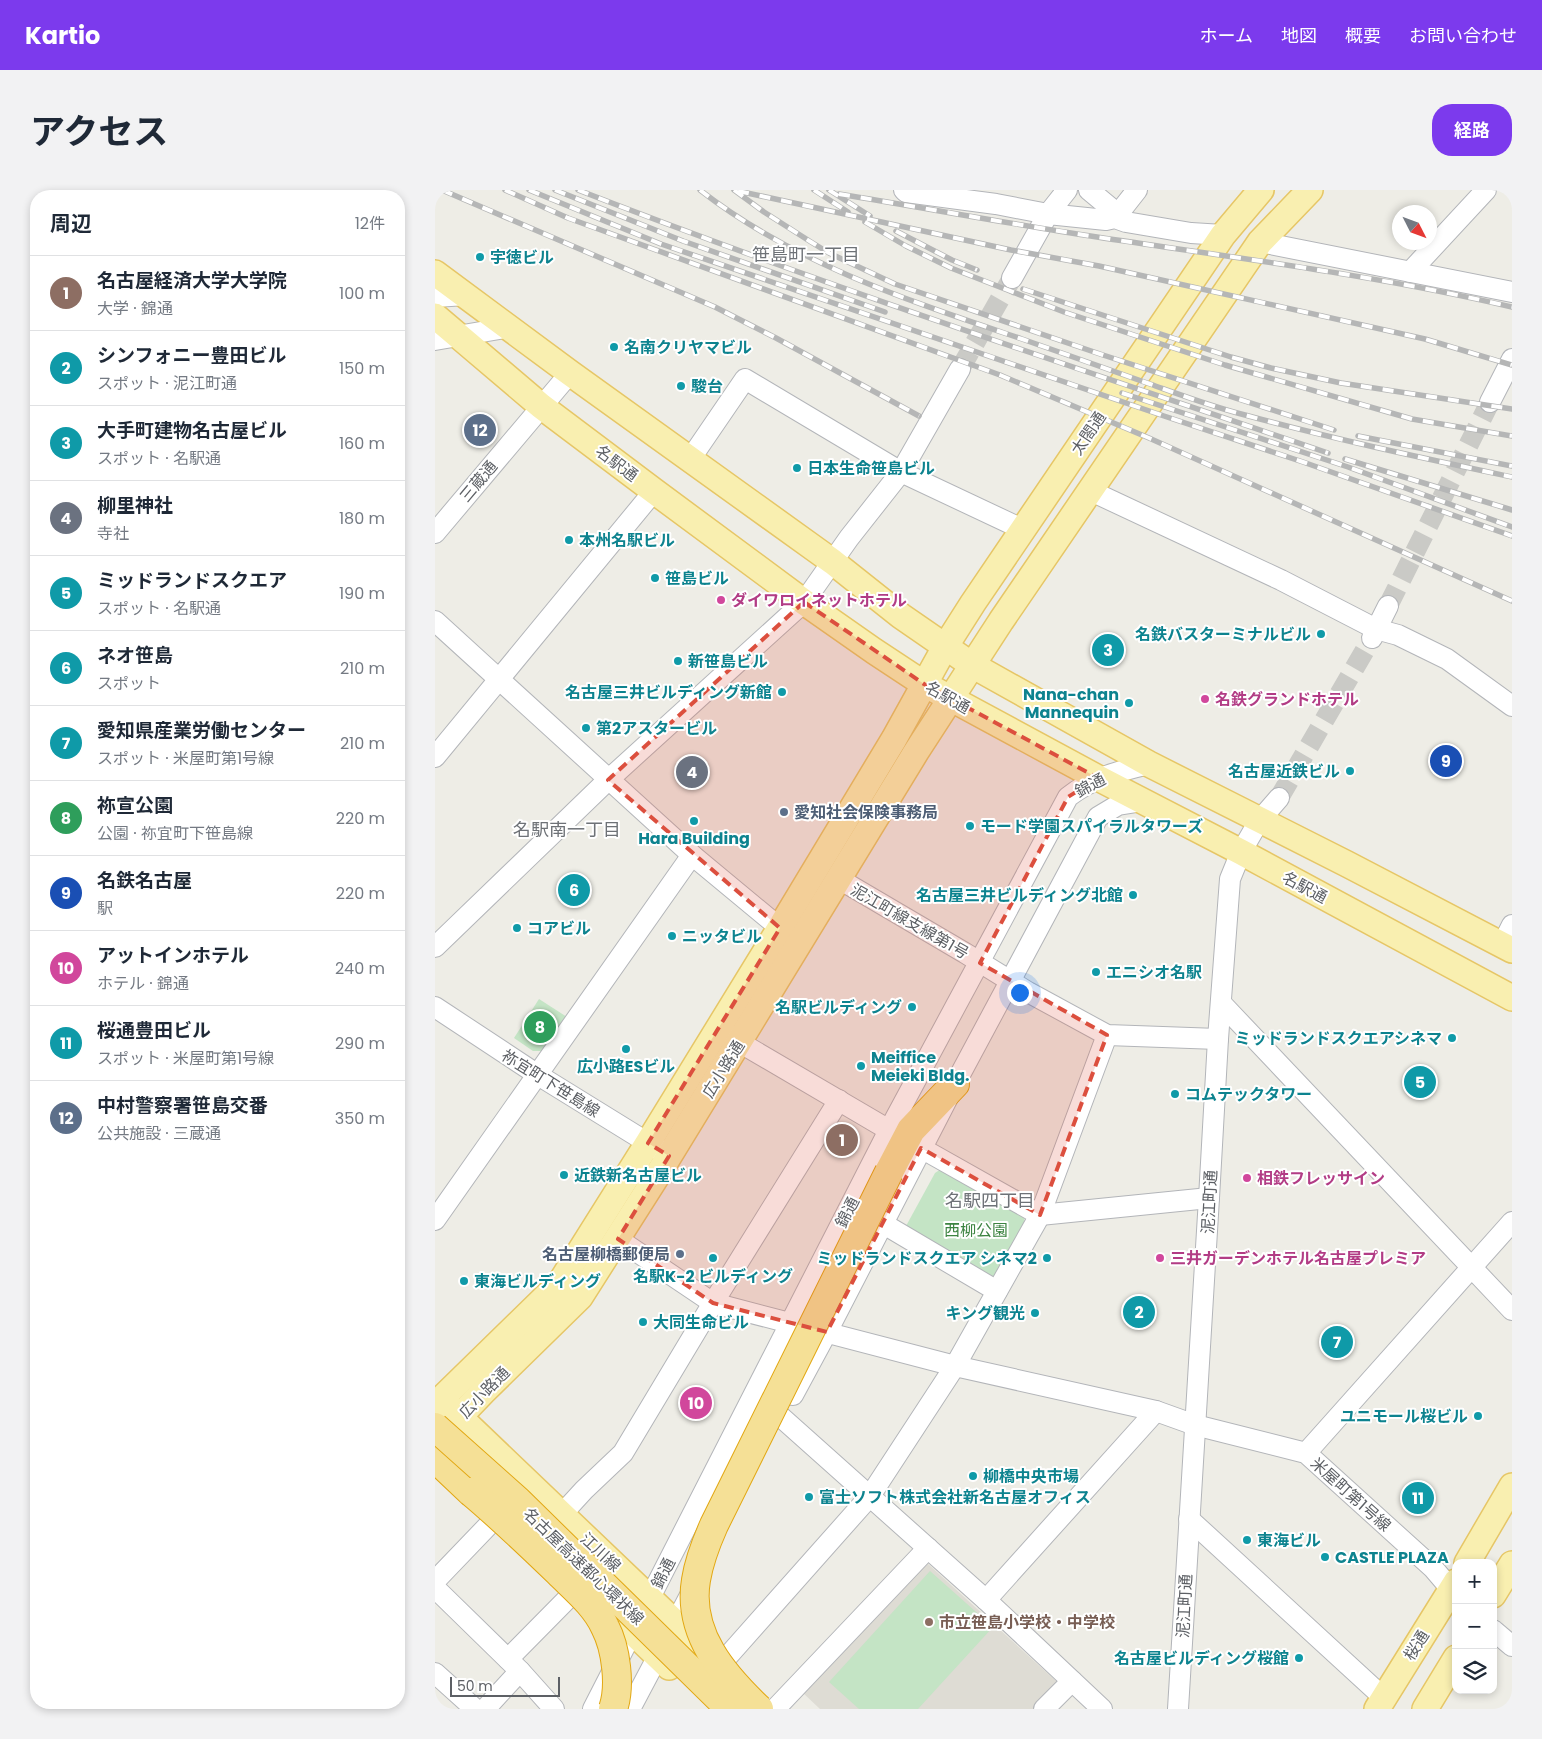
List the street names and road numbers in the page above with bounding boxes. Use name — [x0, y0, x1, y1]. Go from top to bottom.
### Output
street label: 太閤通 — [1065, 407, 1111, 460]
street label: 名駅通 — [591, 440, 643, 487]
street label: 三蔵通 — [454, 456, 503, 507]
street label: 名駅通 — [921, 676, 974, 719]
street label: 錦通 — [1071, 768, 1110, 803]
street label: 名駅通 — [1278, 866, 1331, 909]
street label: 泥江町線支線第1号 — [846, 878, 973, 965]
street label: 広小路通 — [697, 1036, 750, 1103]
street label: 祢宜町下笹島線 — [497, 1044, 604, 1123]
street label: 泥江町通 — [1196, 1169, 1223, 1235]
street label: 錦通 — [830, 1193, 865, 1232]
street label: 広小路通 — [454, 1361, 515, 1423]
street label: 米屋町第1号線 — [1305, 1452, 1396, 1537]
street label: 名古屋高速都心環状線 — [518, 1503, 649, 1630]
street label: 江川線 — [575, 1528, 626, 1577]
street label: 錦通 — [646, 1554, 681, 1593]
street label: 泥江町通 — [1171, 1573, 1198, 1639]
street label: 桜通 — [1398, 1626, 1435, 1665]

